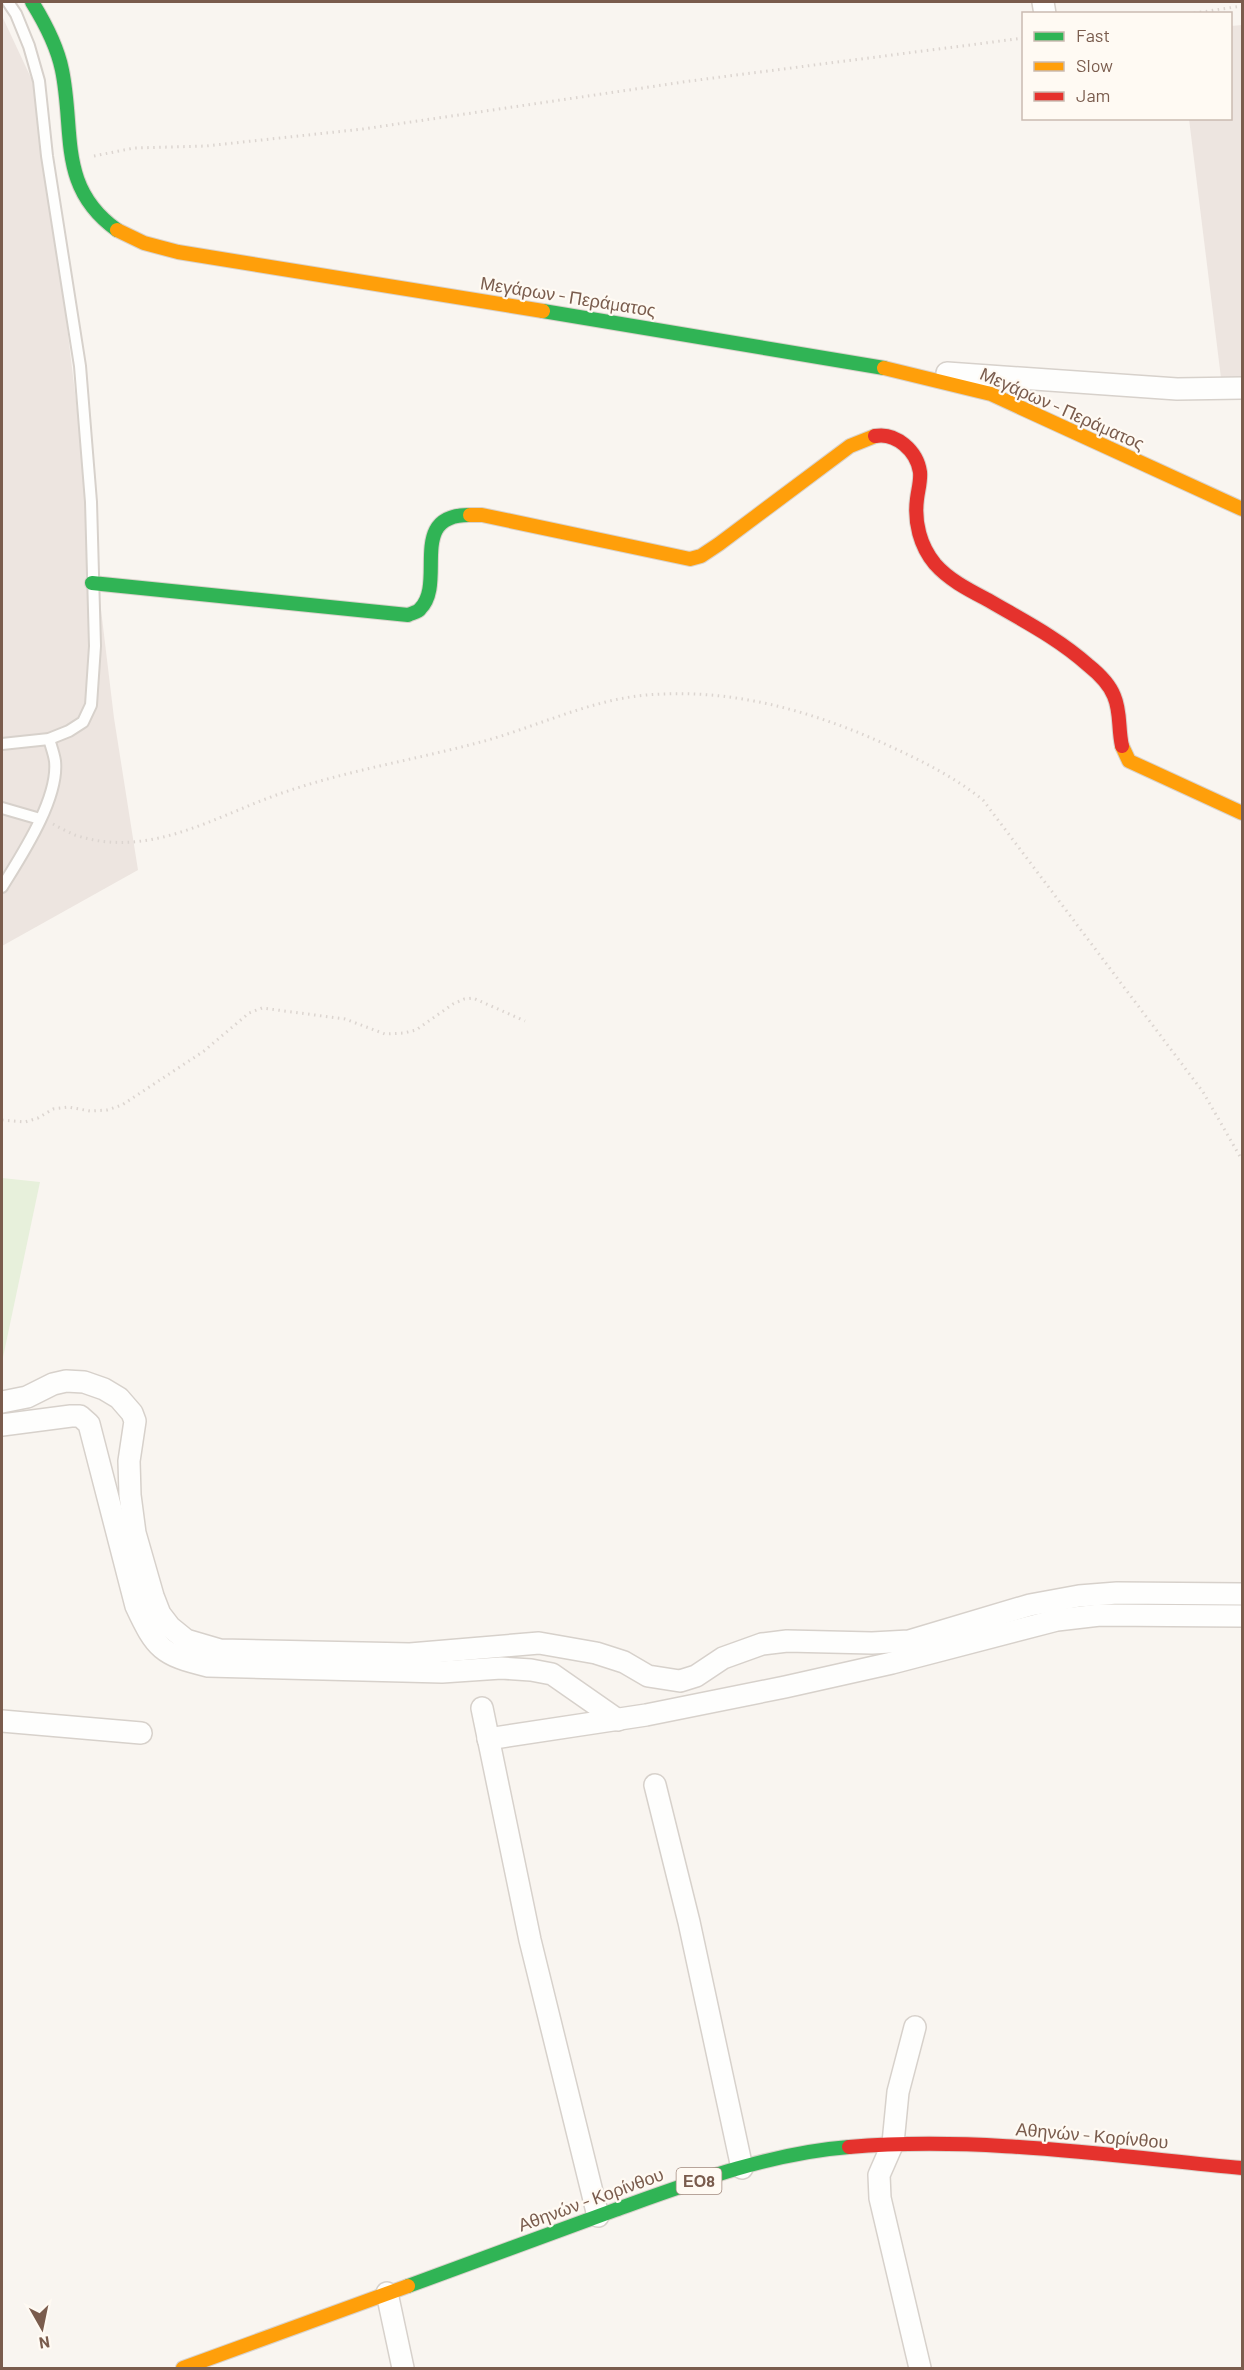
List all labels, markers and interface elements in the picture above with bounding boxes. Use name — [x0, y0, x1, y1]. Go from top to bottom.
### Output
legend — [1022, 12, 1232, 120]
text: Fast — [1076, 24, 1110, 46]
text: Slow — [1076, 54, 1113, 76]
text: Jam — [1076, 84, 1110, 106]
street label: Μεγάρων - Περάματος — [479, 271, 658, 321]
street label: Μεγάρων - Περάματος — [977, 362, 1148, 454]
street label: Αθηνών - Κορίνθου — [1015, 2117, 1169, 2153]
street label: Αθηνών - Κορίνθου — [515, 2163, 666, 2236]
road number: ΕΟ8 — [676, 2168, 722, 2194]
north arrow — [12, 2298, 72, 2358]
text: N — [38, 2333, 51, 2354]

